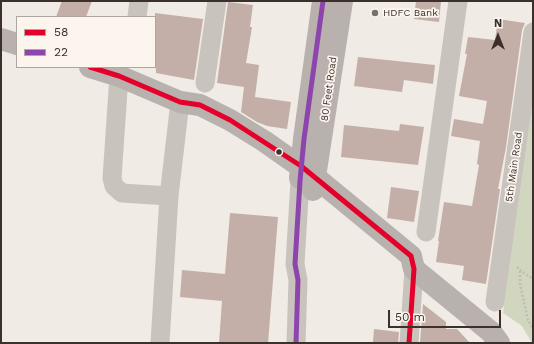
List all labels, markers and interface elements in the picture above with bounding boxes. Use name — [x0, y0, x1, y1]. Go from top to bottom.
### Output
place label: HDFC Bank — [383, 7, 438, 19]
marker: HDFC Bank — [370, 8, 380, 18]
legend — [16, 16, 156, 68]
north arrow — [478, 16, 518, 56]
text: N — [494, 17, 502, 30]
text: 58 — [54, 25, 68, 39]
text: 22 — [54, 45, 68, 59]
street label: 80 Feet Road — [319, 56, 339, 122]
street label: 5th Main Road — [503, 131, 525, 203]
unlabelled marker — [274, 147, 284, 157]
scale bar — [390, 302, 503, 328]
text: 50 m — [395, 310, 425, 324]

